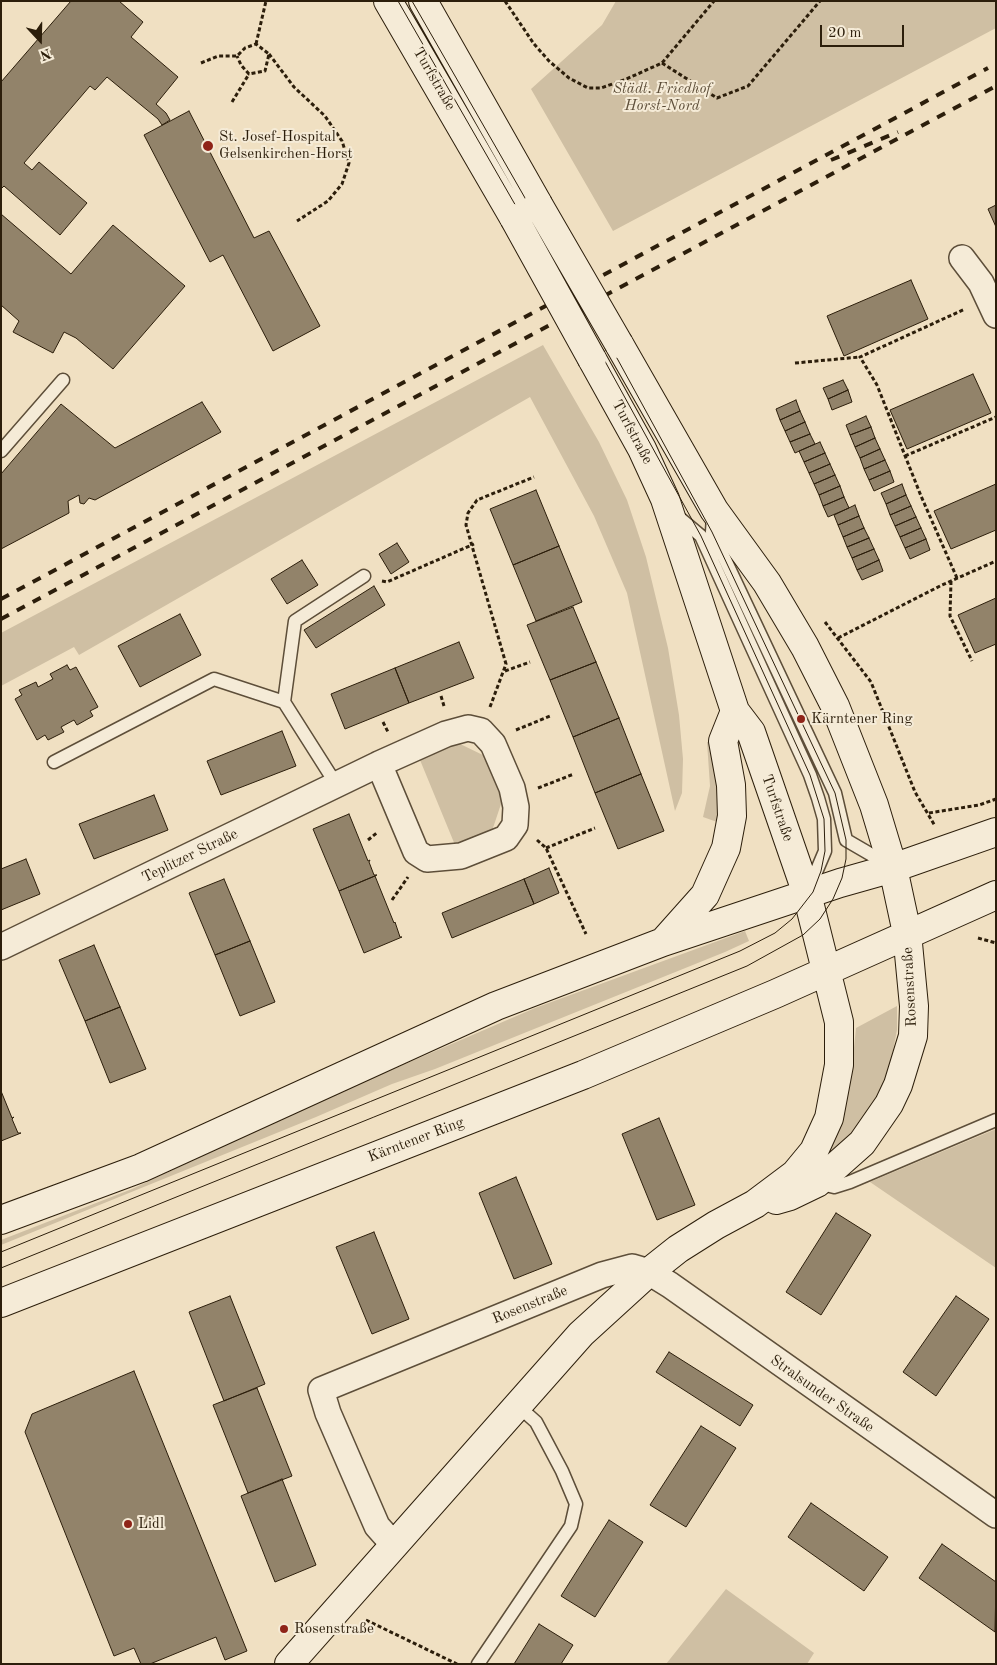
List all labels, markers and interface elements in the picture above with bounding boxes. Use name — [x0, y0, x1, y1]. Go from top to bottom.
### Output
north arrow — [15, 15, 65, 65]
scale bar — [822, 15, 906, 47]
text: 20 m — [828, 26, 862, 41]
street label: Turfstraße — [409, 44, 459, 114]
text: N — [38, 46, 53, 62]
park label: Städt. Friedhof Horst-Nord — [613, 80, 711, 115]
place label: St. Josef-Hospital Gelsenkirchen-Horst — [219, 128, 353, 163]
marker: St. Josef-Hospital Gelsenkirchen-Horst — [201, 139, 215, 153]
street label: Turfstraße — [608, 397, 656, 467]
place label: Kärntener Ring — [811, 710, 912, 728]
marker: Kärntener Ring — [795, 713, 807, 725]
street label: Turfstraße — [757, 772, 797, 844]
street label: Teplitzer Straße — [139, 825, 241, 887]
street label: Rosenstraße — [899, 947, 921, 1027]
street label: Kärntener Ring — [365, 1113, 467, 1167]
street label: Rosenstraße — [490, 1282, 570, 1328]
street label: Stralsunder Straße — [767, 1351, 877, 1437]
place label: Lidl — [138, 1515, 164, 1533]
marker: Lidl — [122, 1518, 134, 1530]
place label: Rosenstraße — [294, 1620, 374, 1638]
marker: Rosenstraße — [278, 1623, 290, 1635]

